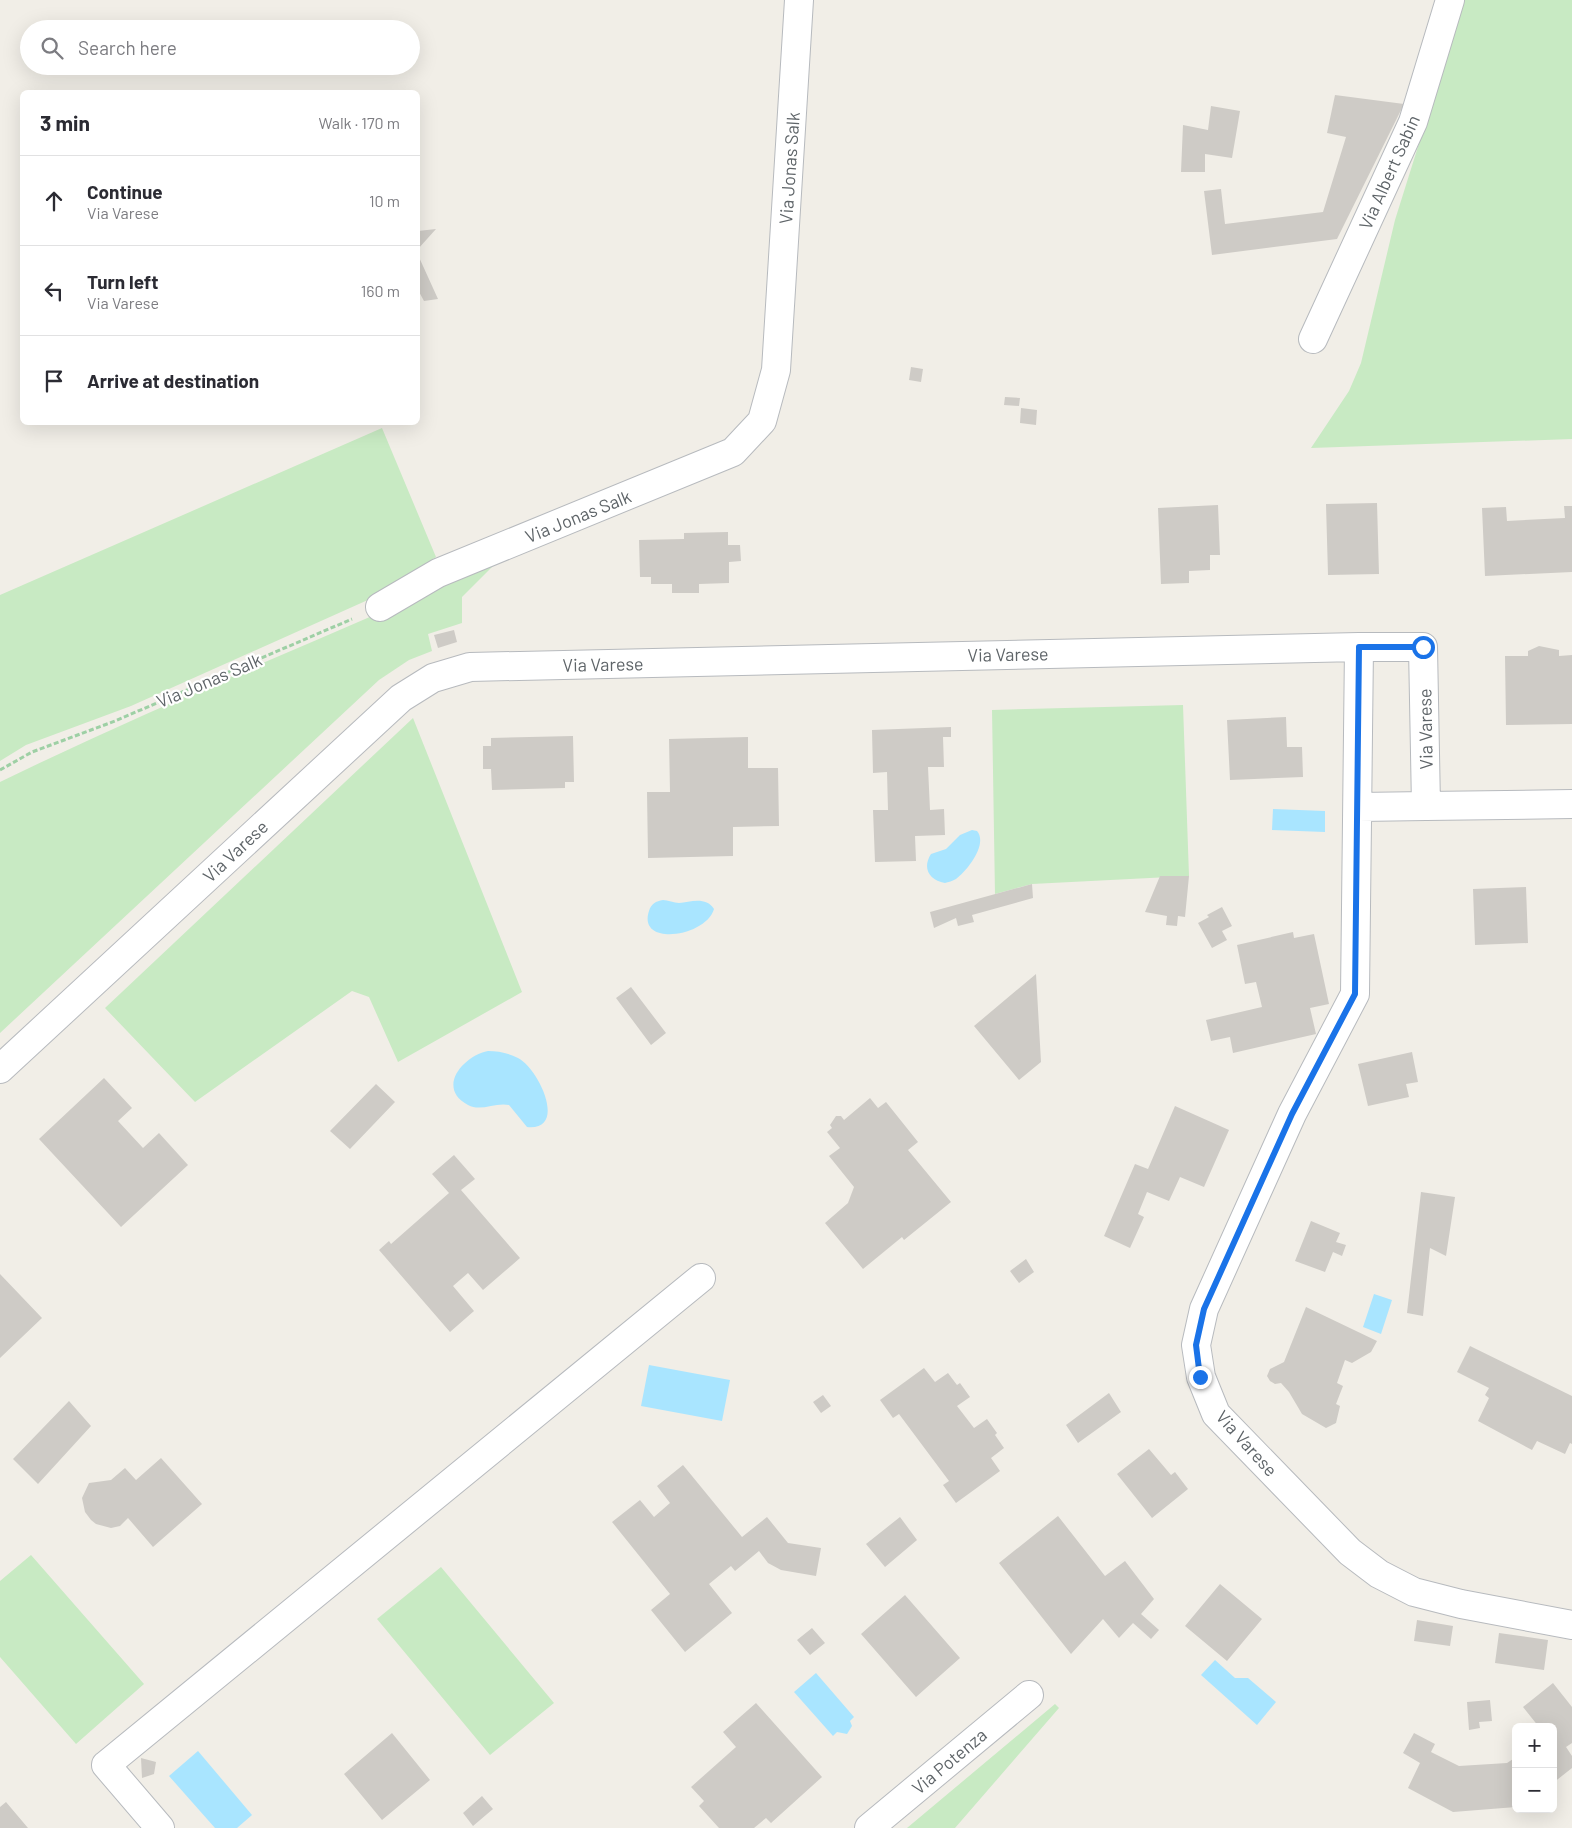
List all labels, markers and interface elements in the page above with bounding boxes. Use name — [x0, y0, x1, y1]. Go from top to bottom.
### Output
search box — [20, 20, 420, 75]
icon: search — [38, 34, 66, 62]
text: Search here — [78, 36, 177, 59]
text: 3 min — [40, 110, 90, 135]
street label: Via Jonas Salk — [774, 111, 804, 225]
street label: Via Albert Sabin — [1354, 111, 1424, 233]
text: Walk · 170 m — [318, 113, 400, 132]
text: Continue — [87, 180, 163, 203]
icon: ahead — [40, 187, 68, 215]
text: 10 m — [369, 191, 400, 210]
text: Via Varese — [87, 203, 159, 222]
text: Turn left — [87, 270, 158, 293]
icon: left — [40, 277, 68, 305]
text: 160 m — [361, 281, 400, 300]
text: Via Varese — [87, 293, 159, 312]
icon: arrive — [40, 367, 68, 395]
text: Arrive at destination — [87, 369, 259, 392]
street label: Via Jonas Salk — [522, 485, 634, 547]
route start — [1412, 636, 1435, 659]
street label: Via Varese — [967, 642, 1049, 666]
street label: Via Jonas Salk — [153, 648, 265, 712]
street label: Via Varese — [562, 652, 644, 676]
street label: Via Varese — [1413, 688, 1437, 770]
street label: Via Varese — [198, 815, 272, 887]
route end — [1189, 1366, 1212, 1389]
street label: Via Varese — [1212, 1406, 1282, 1480]
street label: Via Potenza — [907, 1723, 991, 1799]
map controls — [1512, 1723, 1557, 1813]
button: + — [1512, 1723, 1557, 1768]
button: − — [1512, 1768, 1557, 1813]

